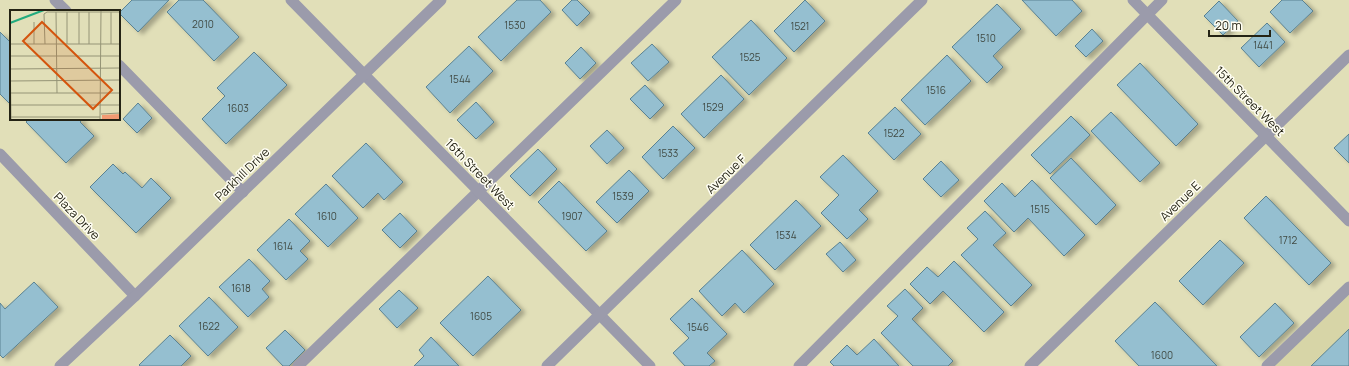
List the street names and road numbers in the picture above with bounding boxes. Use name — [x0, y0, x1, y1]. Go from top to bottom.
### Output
street label: 15th Street West — [1211, 62, 1289, 140]
street label: 16th Street West — [442, 135, 518, 213]
street label: Parkhill Drive — [211, 144, 273, 204]
street label: Avenue F — [702, 151, 750, 197]
street label: Avenue E — [1156, 177, 1204, 225]
street label: Plaza Drive — [50, 189, 104, 243]

